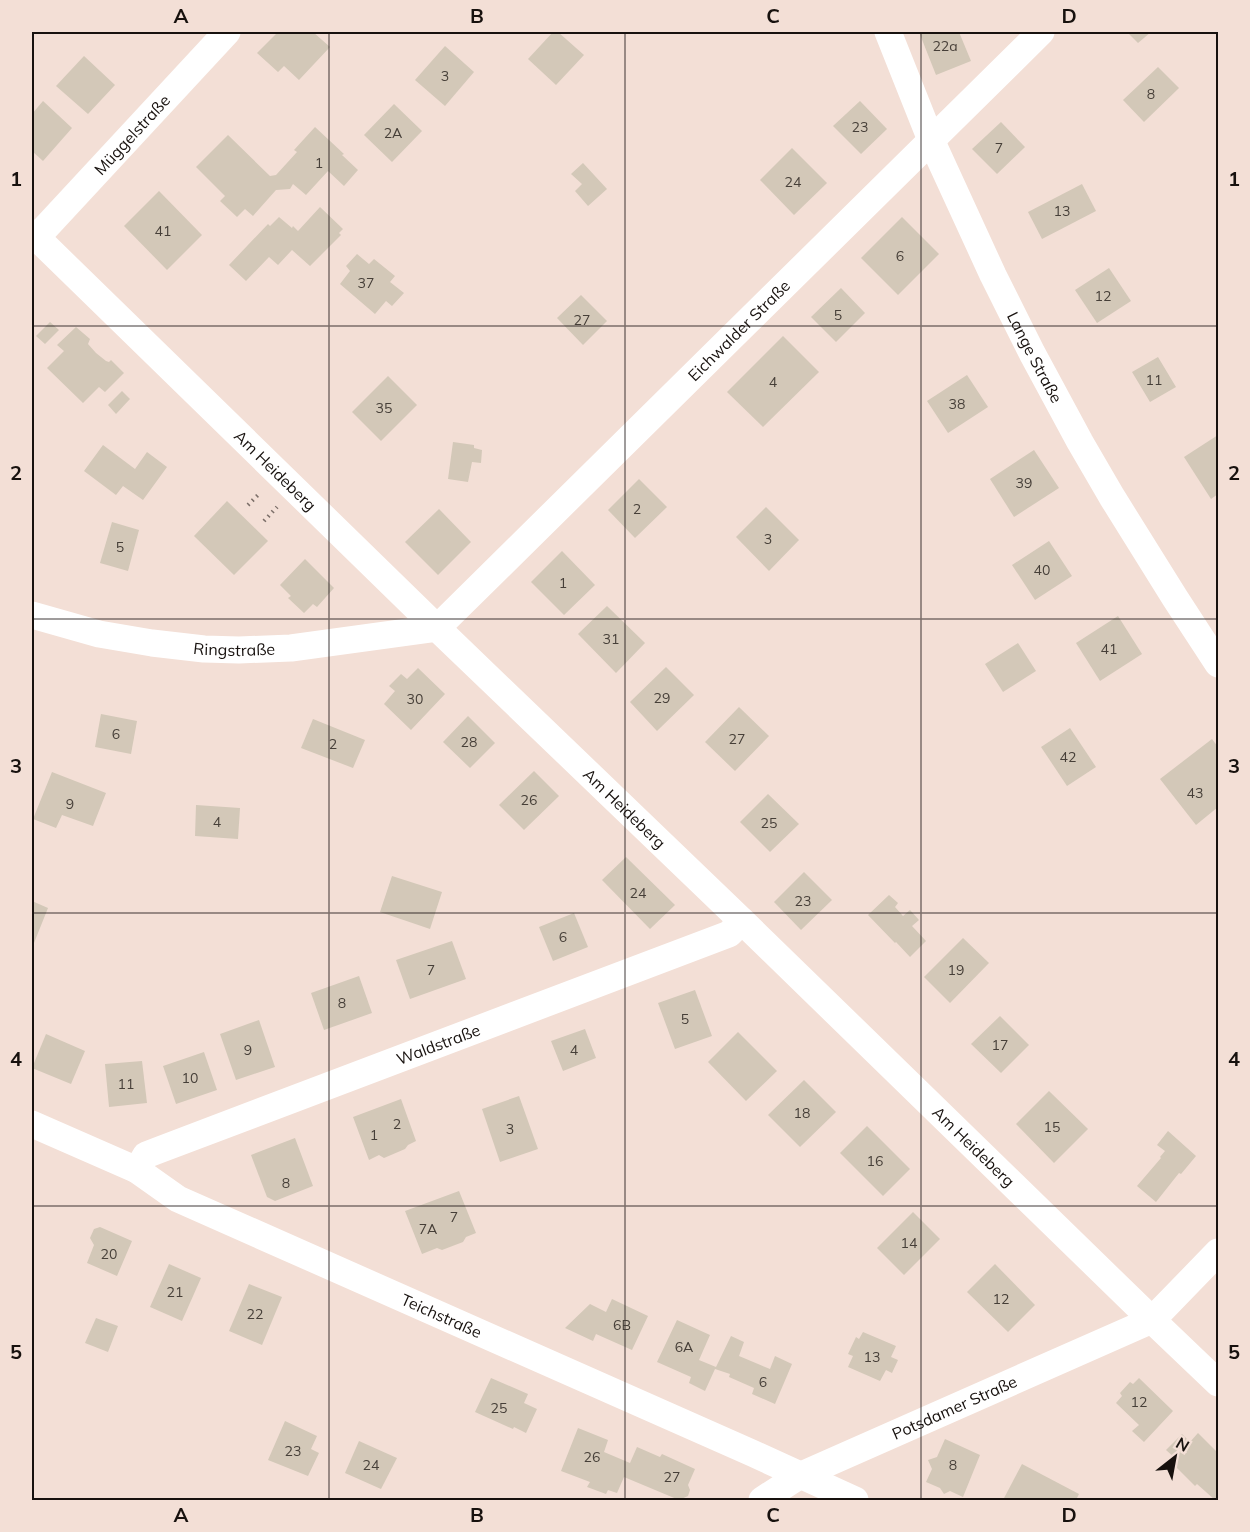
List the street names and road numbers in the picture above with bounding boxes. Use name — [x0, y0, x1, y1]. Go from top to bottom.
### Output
street label: Müggelstraße — [90, 90, 174, 179]
street label: Eichwalder Straße — [683, 275, 794, 385]
street label: Lange Straße — [1003, 308, 1067, 406]
street label: Am Heideberg — [230, 426, 321, 515]
street label: Ringstraße — [192, 638, 275, 660]
street label: Am Heideberg — [579, 764, 670, 853]
street label: Waldstraße — [394, 1019, 483, 1069]
street label: Am Heideberg — [928, 1102, 1019, 1191]
street label: Teichstraße — [398, 1289, 485, 1342]
street label: Potsdamer Straße — [889, 1371, 1020, 1444]

